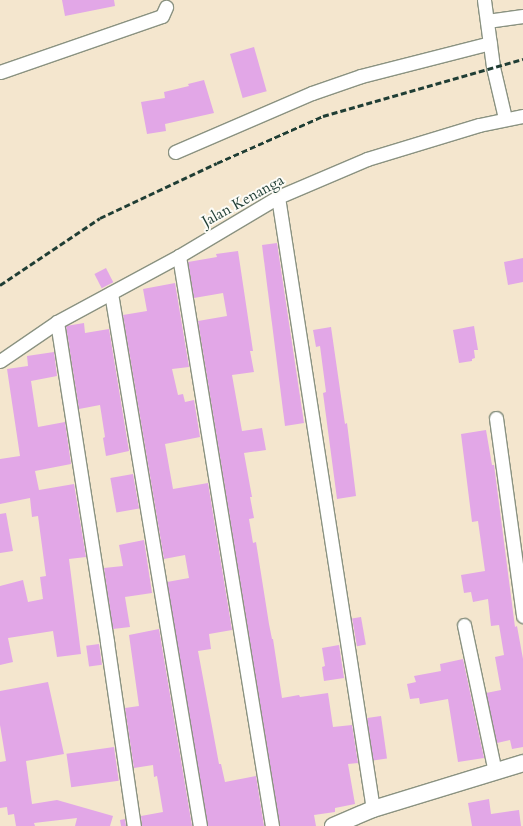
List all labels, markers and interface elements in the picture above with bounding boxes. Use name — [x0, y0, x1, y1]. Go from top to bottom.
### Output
street label: Jalan Kenanga — [199, 171, 287, 231]

